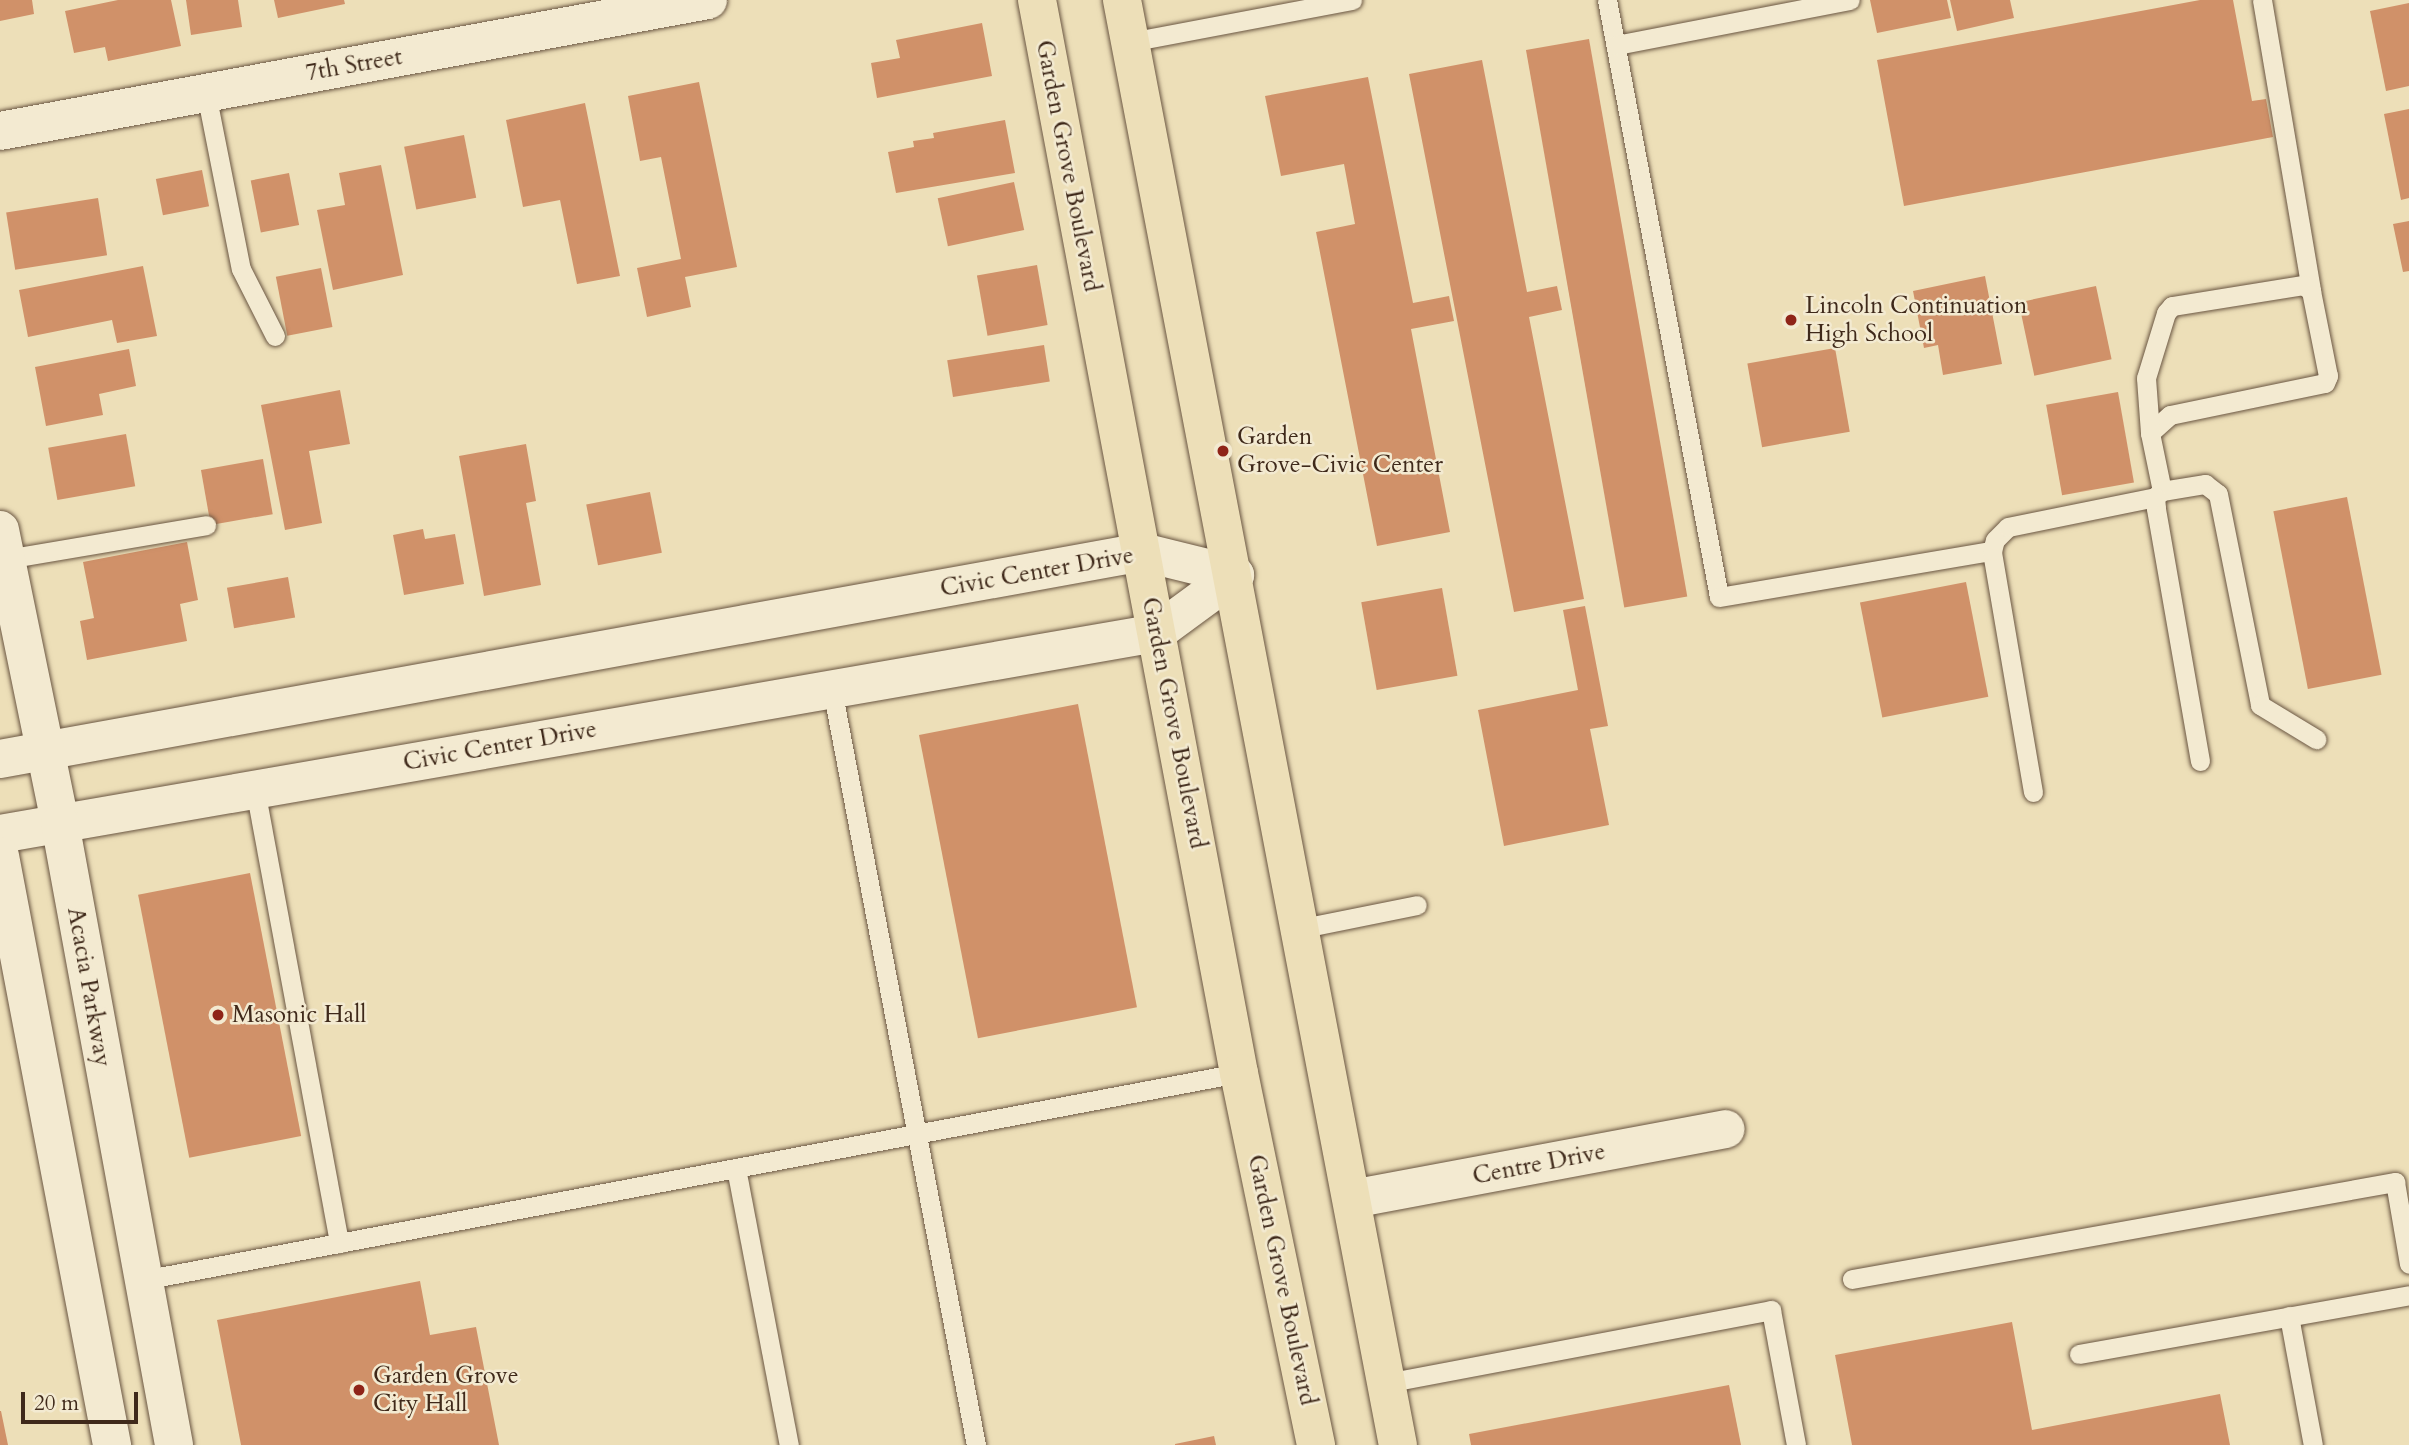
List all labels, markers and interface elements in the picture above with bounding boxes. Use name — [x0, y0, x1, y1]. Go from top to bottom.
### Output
street label: Garden Grove Boulevard — [1029, 38, 1107, 294]
street label: 7th Street — [304, 42, 404, 88]
place label: Lincoln Continuation High School — [1805, 292, 2027, 348]
marker: Lincoln Continuation High School — [1783, 312, 1799, 328]
place label: Garden Grove-Civic Center — [1237, 423, 1443, 479]
marker: Garden Grove-Civic Center — [1215, 443, 1231, 459]
street label: Civic Center Drive — [938, 541, 1136, 603]
street label: Garden Grove Boulevard — [1135, 595, 1213, 851]
street label: Civic Center Drive — [401, 715, 599, 777]
street label: Acacia Parkway — [61, 905, 117, 1069]
place label: Masonic Hall — [232, 1001, 366, 1029]
marker: Masonic Hall — [210, 1007, 226, 1023]
street label: Centre Drive — [1470, 1137, 1608, 1191]
street label: Garden Grove Boulevard — [1241, 1152, 1323, 1408]
place label: Garden Grove City Hall — [373, 1362, 519, 1418]
scale bar — [24, 1378, 142, 1422]
marker: Garden Grove City Hall — [351, 1382, 367, 1398]
text: 20 m — [34, 1389, 79, 1418]

